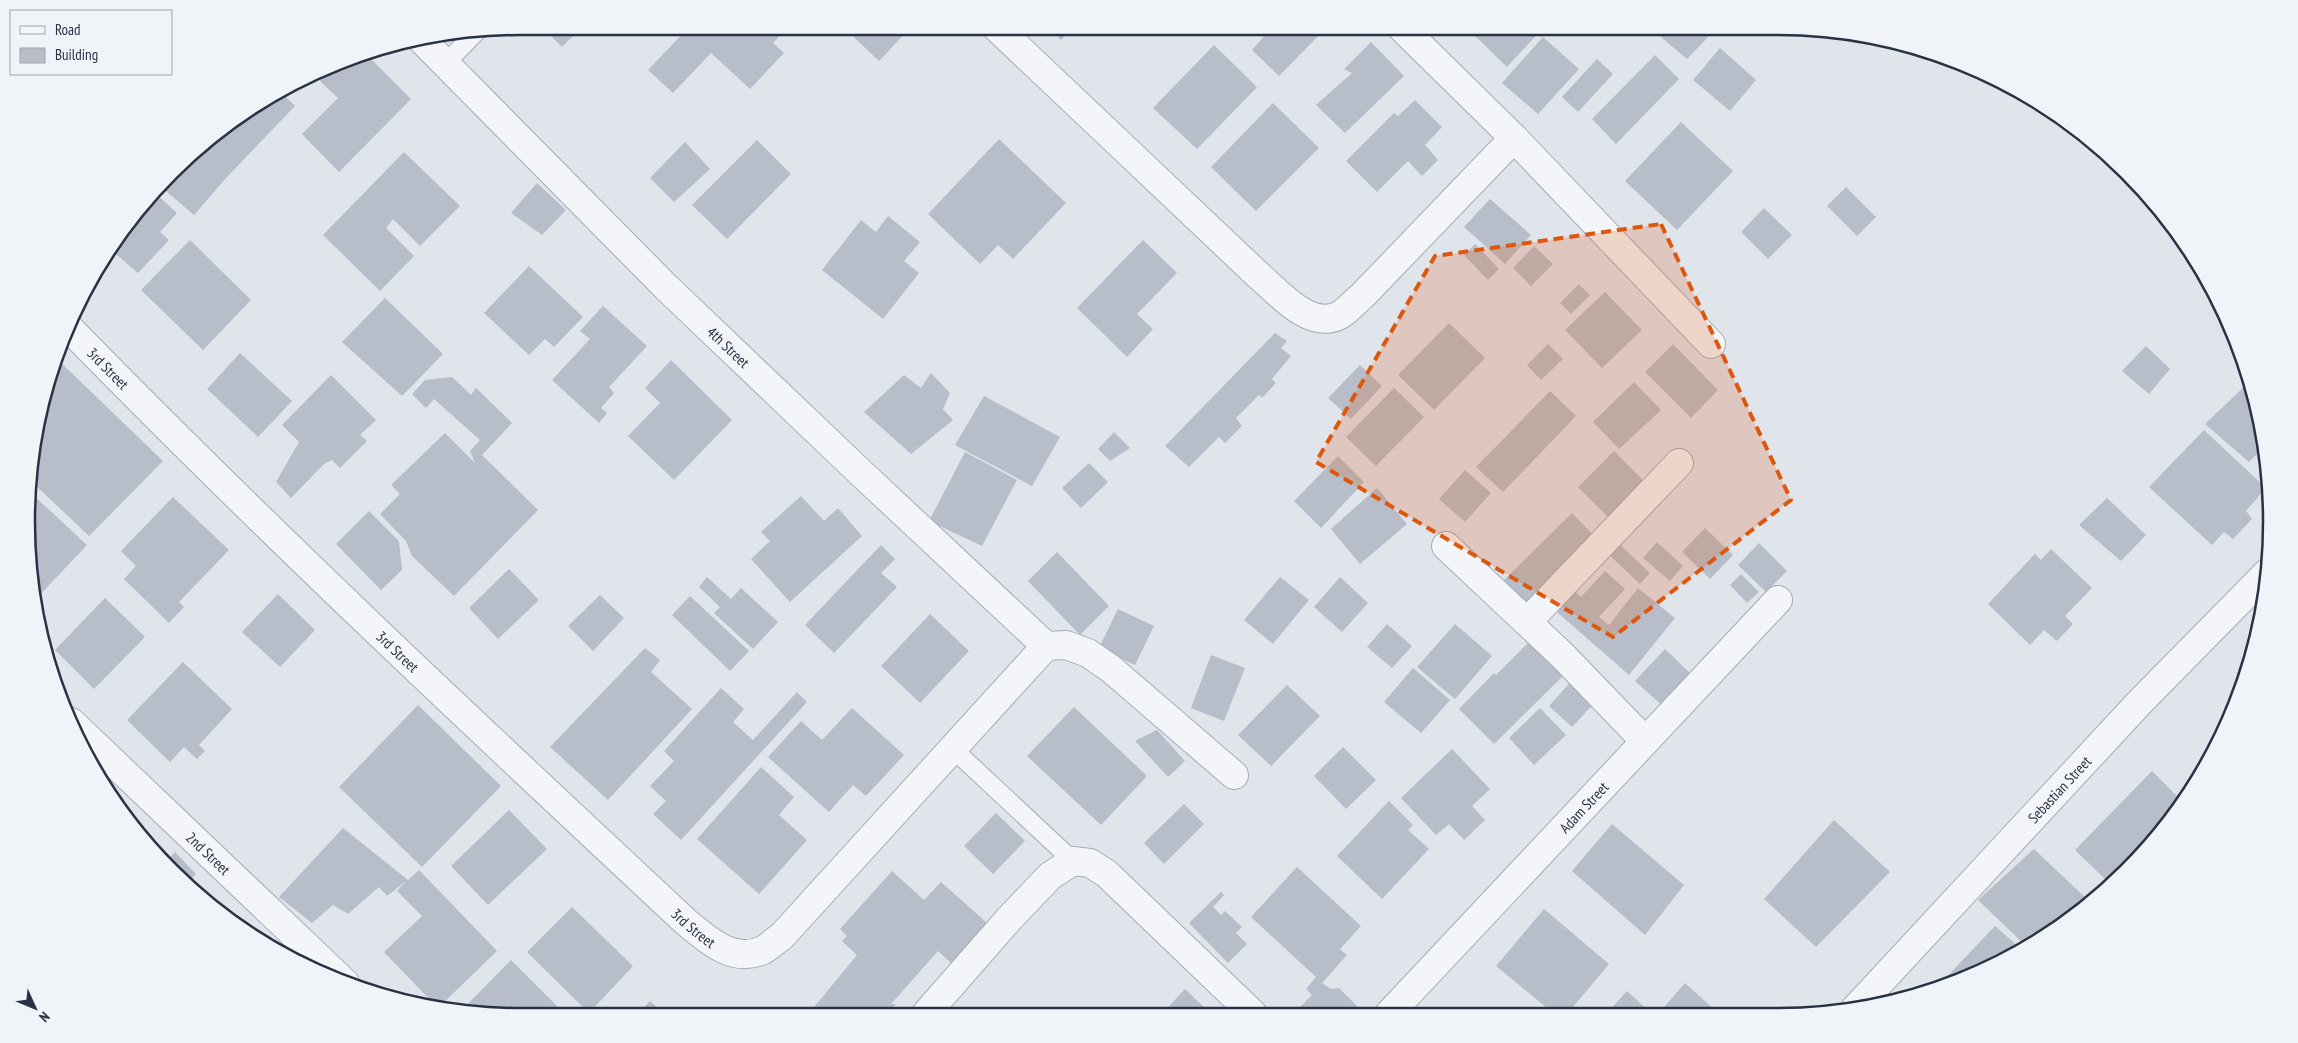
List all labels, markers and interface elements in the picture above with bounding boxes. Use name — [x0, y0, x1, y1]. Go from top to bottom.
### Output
legend — [10, 10, 172, 75]
text: Road — [55, 20, 81, 39]
text: Building — [55, 45, 98, 64]
street label: 4th Street — [703, 322, 754, 372]
street label: 3rd Street — [83, 343, 133, 393]
street label: 3rd Street — [373, 627, 423, 676]
street label: Sebastian Street — [2023, 752, 2095, 827]
street label: Adam Street — [1555, 777, 1612, 837]
street label: 2nd Street — [182, 827, 235, 879]
street label: 3rd Street — [668, 904, 719, 952]
north arrow — [10, 983, 60, 1033]
text: N — [35, 1008, 53, 1026]

